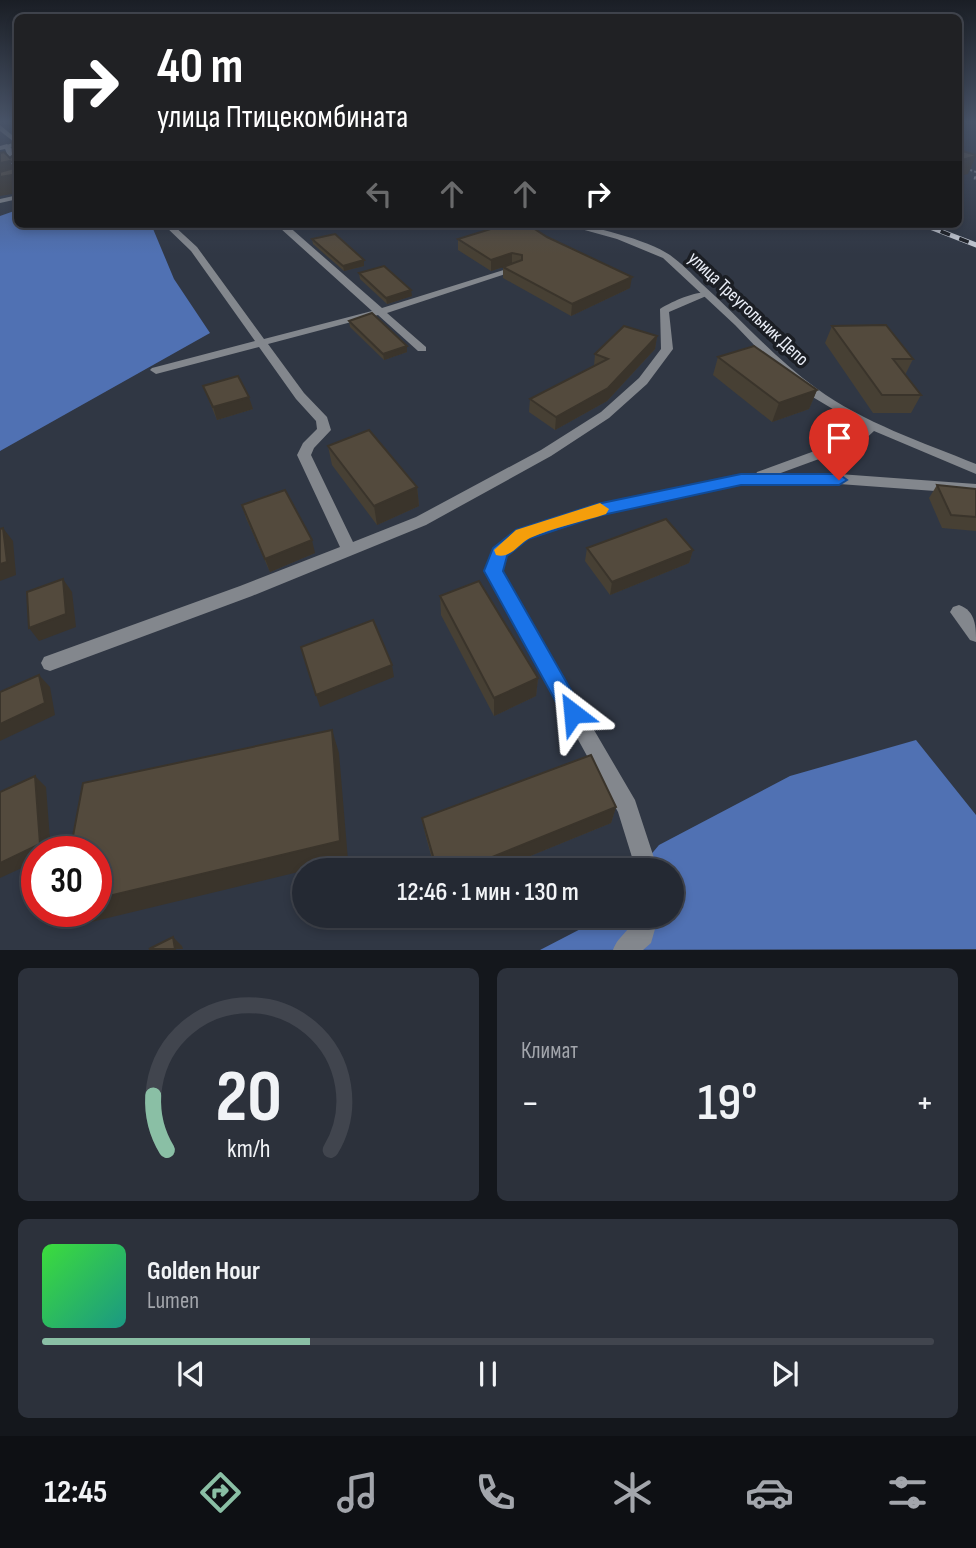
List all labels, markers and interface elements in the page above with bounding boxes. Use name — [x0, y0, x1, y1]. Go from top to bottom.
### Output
text: 40 m — [157, 38, 243, 97]
icon: right — [42, 42, 133, 133]
text: улица Птицекомбината — [157, 98, 408, 137]
icon: left — [360, 175, 398, 213]
icon: ahead — [433, 175, 471, 213]
icon: ahead — [506, 175, 544, 213]
icon: right — [579, 175, 617, 213]
street label: улица Треугольник Депо — [683, 247, 813, 371]
pin — [809, 408, 869, 480]
icon: arrive — [820, 419, 858, 457]
position arrow — [536, 676, 610, 750]
speed limit sign: 30 — [21, 836, 112, 927]
text: 12:46 · 1 мин · 130 m — [397, 877, 579, 908]
text: Климат — [521, 1037, 578, 1065]
text: 20 — [215, 1055, 282, 1143]
text: 19° — [698, 1072, 757, 1135]
text: − — [521, 1081, 540, 1126]
text: + — [915, 1081, 934, 1126]
text: km/h — [227, 1134, 270, 1165]
text: Golden Hour — [147, 1256, 260, 1287]
text: Lumen — [147, 1287, 199, 1315]
icon: previous — [172, 1355, 210, 1393]
icon: pause — [469, 1355, 507, 1393]
icon: next — [766, 1355, 804, 1393]
icon: directions — [196, 1468, 245, 1517]
icon: music — [333, 1468, 382, 1517]
icon: phone — [471, 1468, 520, 1517]
icon: climate — [608, 1468, 657, 1517]
icon: car — [745, 1468, 794, 1517]
icon: filters — [883, 1468, 932, 1517]
text: 12:45 — [44, 1473, 107, 1512]

